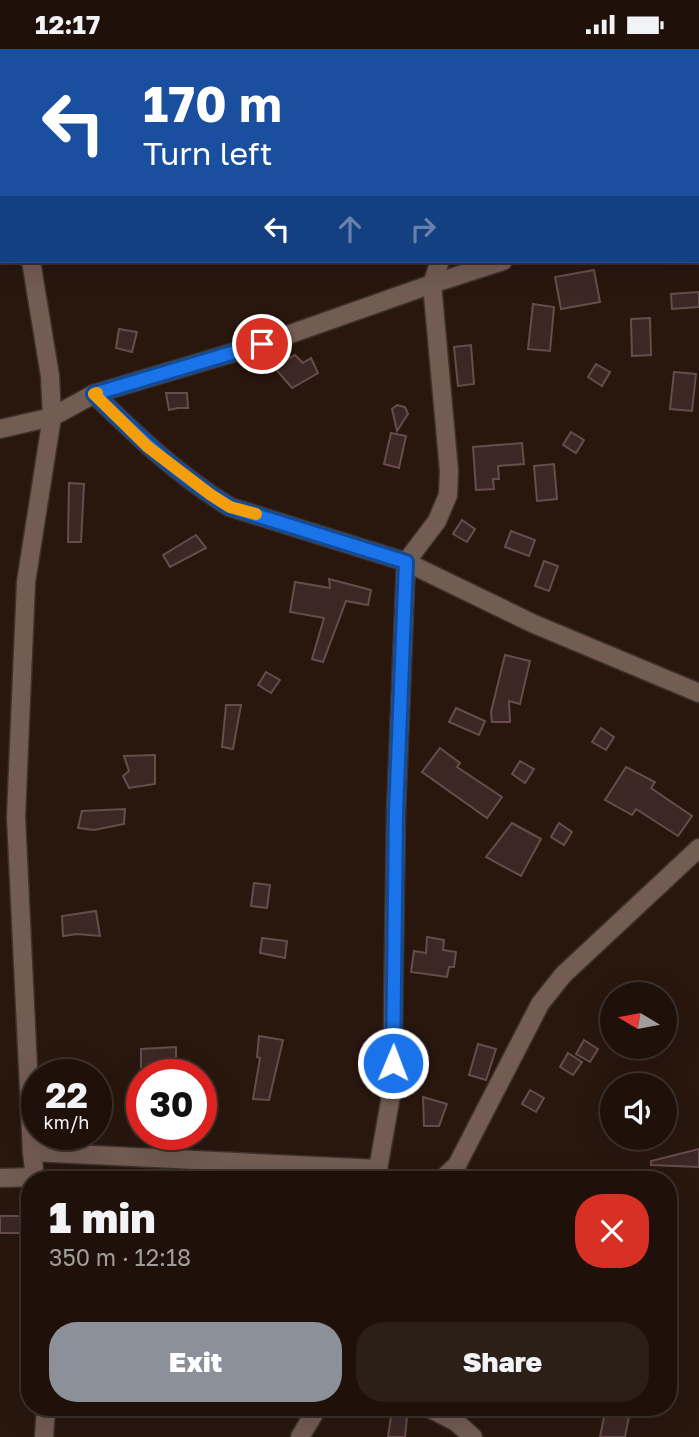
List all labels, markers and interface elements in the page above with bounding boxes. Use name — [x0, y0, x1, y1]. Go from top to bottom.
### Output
text: 12:17 — [35, 9, 100, 40]
text: 170 m — [143, 74, 282, 133]
icon: left — [28, 77, 119, 168]
text: Turn left — [143, 134, 272, 172]
icon: left — [258, 210, 296, 248]
icon: ahead — [331, 210, 369, 248]
icon: right — [404, 210, 442, 248]
pin — [232, 314, 292, 374]
icon: arrive — [243, 325, 281, 363]
north arrow — [600, 982, 677, 1059]
map controls — [600, 982, 677, 1150]
position arrow — [356, 1026, 430, 1100]
speed limit sign: 30 — [126, 1059, 217, 1150]
button: sound — [600, 1073, 677, 1150]
text: 22 — [45, 1074, 88, 1116]
text: km/h — [44, 1111, 89, 1133]
text: 1 min — [49, 1192, 156, 1242]
button: close — [575, 1194, 649, 1268]
text: 350 m · 12:18 — [49, 1243, 191, 1271]
button: Exit — [49, 1322, 342, 1402]
button: Share — [356, 1322, 649, 1402]

